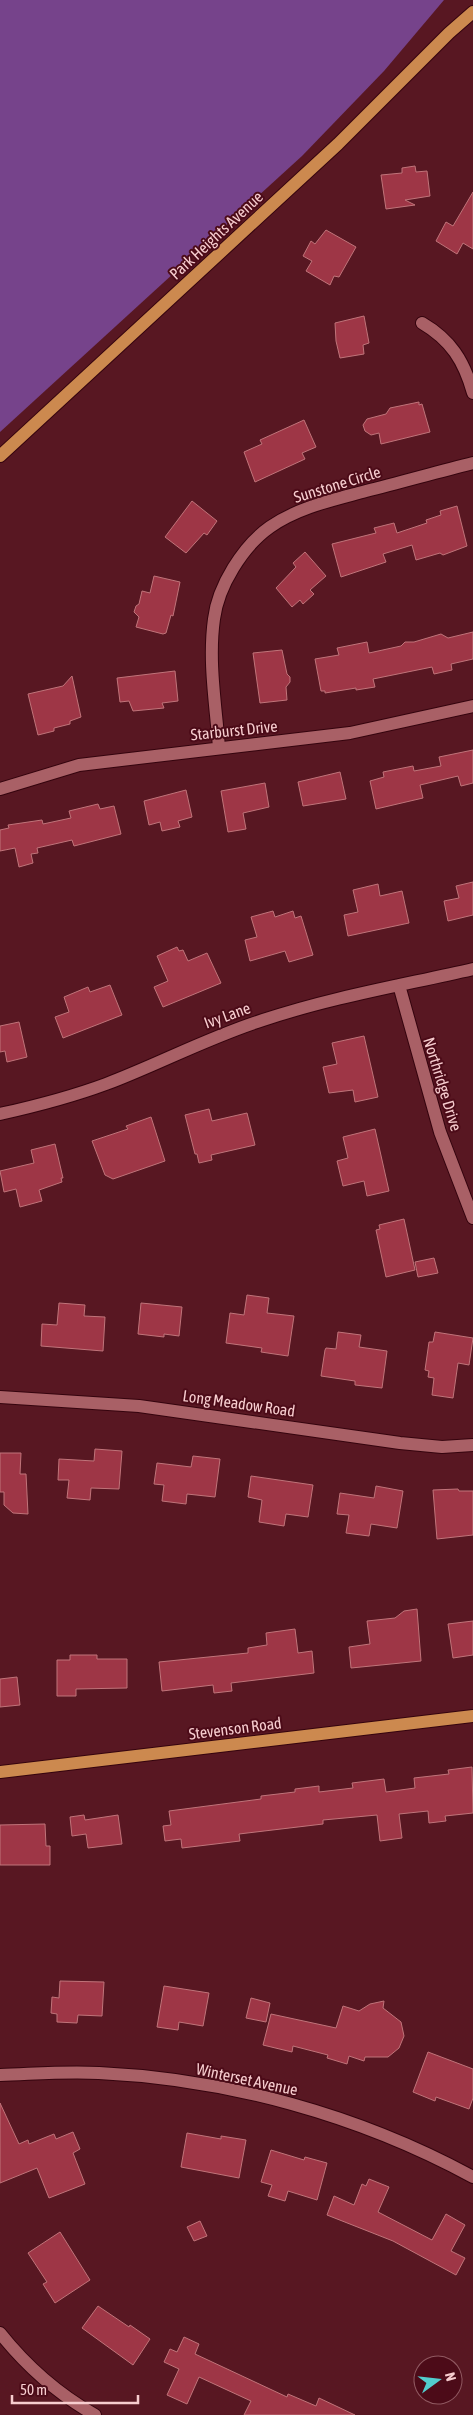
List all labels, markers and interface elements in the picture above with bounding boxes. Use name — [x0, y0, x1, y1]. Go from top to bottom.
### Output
street label: Park Heights Avenue — [166, 187, 267, 283]
street label: Sunstone Circle — [291, 462, 383, 506]
street label: Starburst Drive — [190, 717, 278, 743]
street label: Ivy Lane — [201, 998, 253, 1033]
street label: Northridge Drive — [419, 1035, 466, 1133]
street label: Long Meadow Road — [182, 1386, 296, 1421]
street label: Stevenson Road — [188, 1713, 282, 1743]
street label: Winterset Avenue — [195, 2059, 299, 2099]
north arrow — [413, 2355, 463, 2405]
text: N — [442, 2371, 459, 2383]
scale bar — [12, 2372, 139, 2404]
text: 50 m — [20, 2381, 47, 2398]

